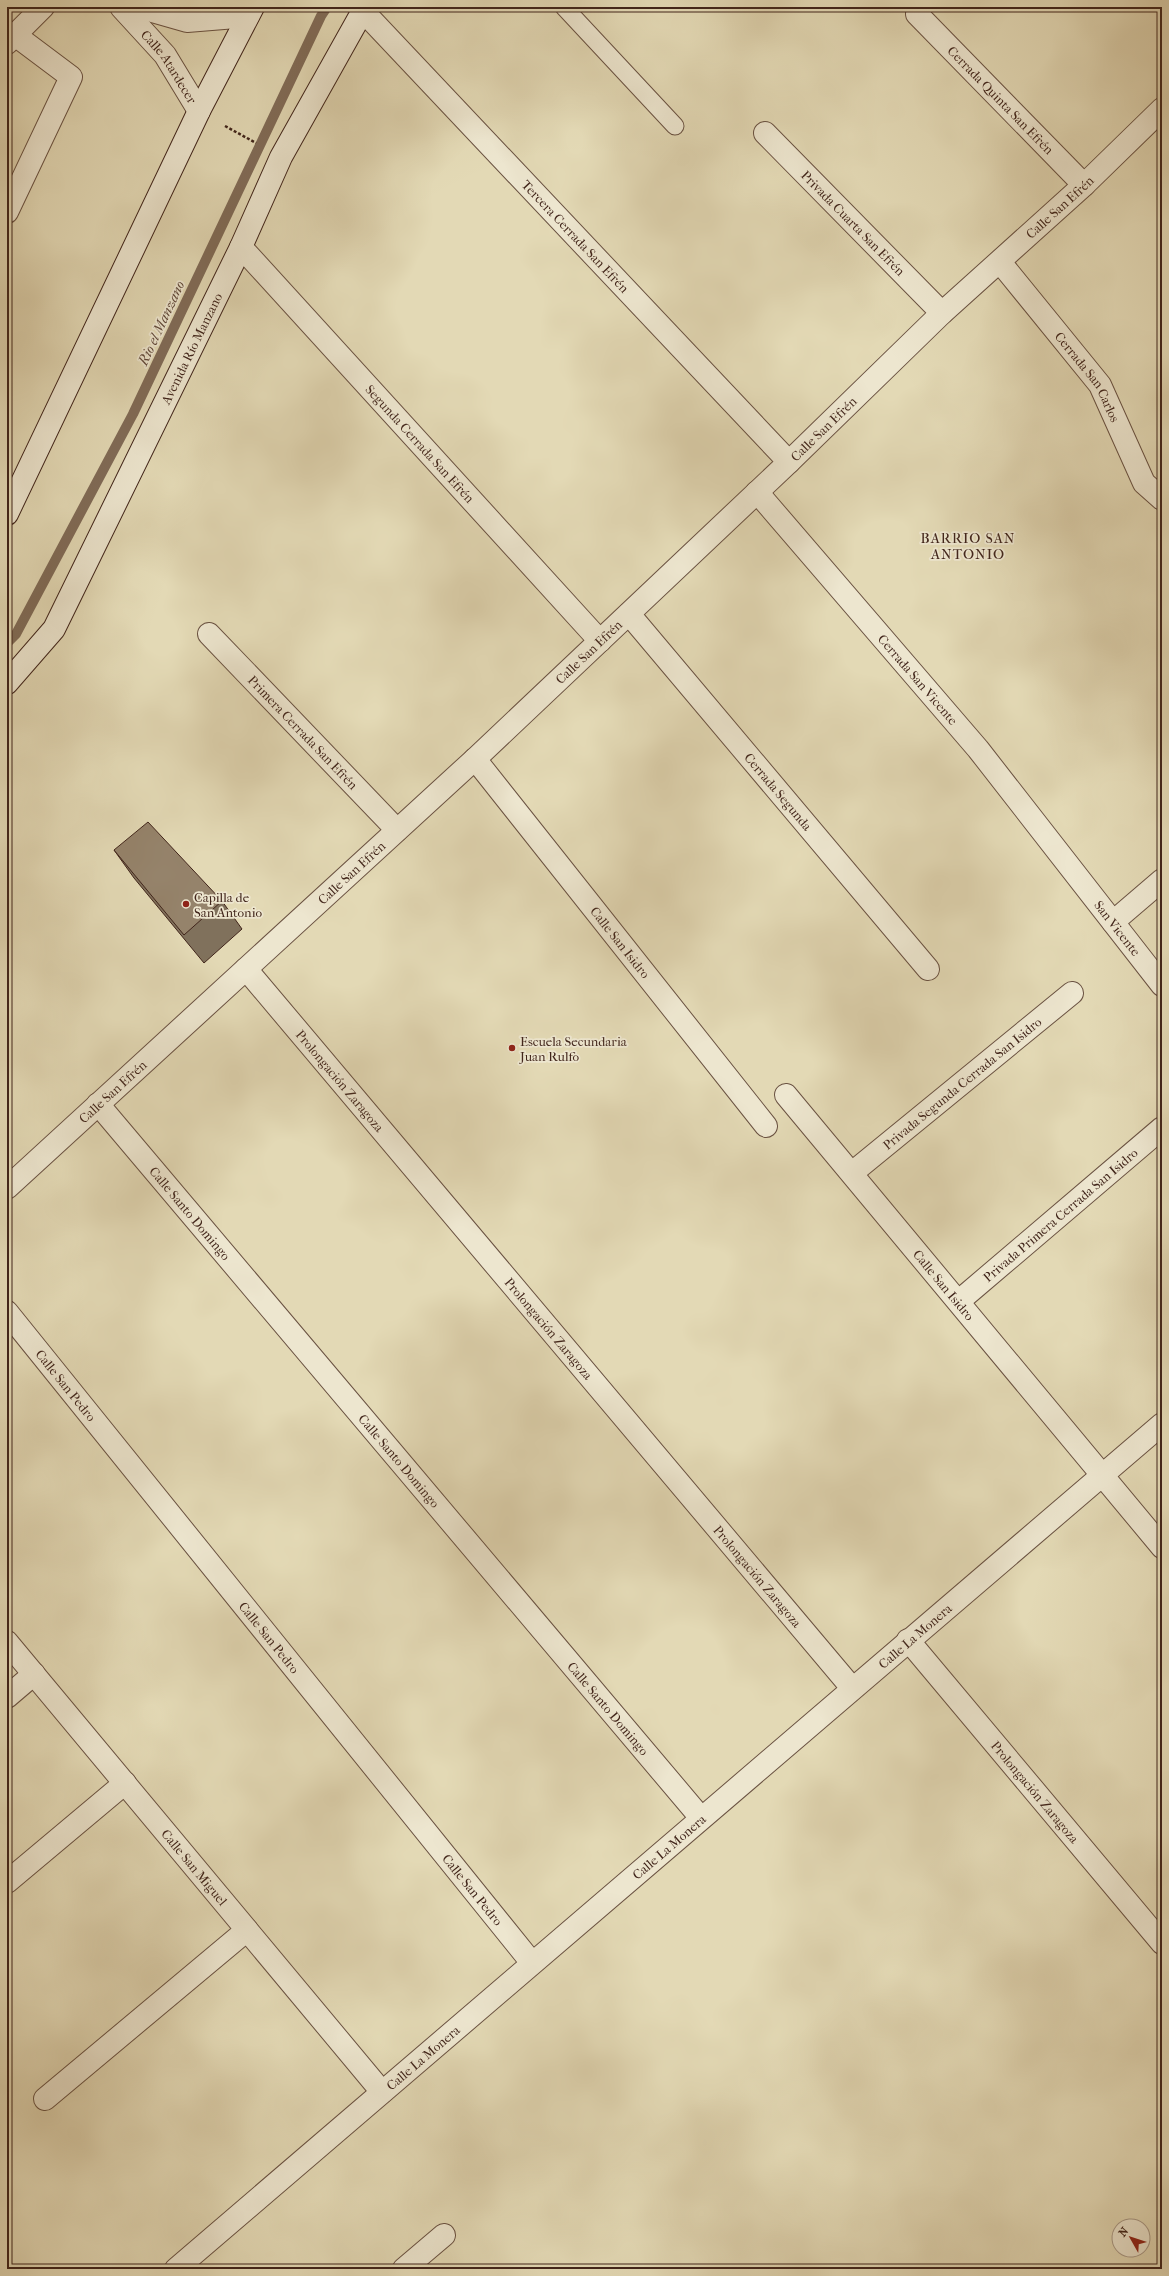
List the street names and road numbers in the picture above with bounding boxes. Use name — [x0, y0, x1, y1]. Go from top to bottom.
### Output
street label: Calle Atardecer — [138, 27, 200, 107]
street label: Cerrada Quinta San Efrén — [944, 43, 1057, 158]
street label: Privada Cuarta San Efrén — [798, 168, 908, 279]
street label: Calle San Efrén — [1023, 173, 1097, 242]
street label: Tercera Cerrada San Efrén — [519, 177, 632, 296]
street label: Avenida Río Manzano — [158, 290, 226, 408]
street label: Cerrada San Carlos — [1052, 329, 1123, 425]
street label: Segunda Cerrada San Efrén — [362, 382, 478, 506]
street label: Calle San Efrén — [788, 393, 860, 464]
street label: Calle San Efrén — [552, 617, 625, 687]
street label: Cerrada San Vicente — [875, 631, 961, 728]
street label: Primera Cerrada San Efrén — [245, 673, 361, 793]
street label: Cerrada Segunda — [741, 750, 816, 834]
street label: Calle San Efrén — [315, 838, 389, 907]
street label: San Vicente — [1091, 898, 1144, 959]
street label: Calle San Isidro — [587, 904, 653, 982]
street label: Privada Segunda Cerrada San Isidro — [880, 1014, 1045, 1153]
street label: Prolongación Zaragoza — [293, 1027, 387, 1136]
street label: Calle San Efrén — [76, 1057, 150, 1126]
street label: Privada Primera Cerrada San Isidro — [980, 1145, 1141, 1285]
street label: Calle Santo Domingo — [146, 1164, 234, 1264]
street label: Calle San Isidro — [910, 1247, 977, 1324]
street label: Prolongación Zaragoza — [501, 1275, 596, 1383]
street label: Calle San Pedro — [32, 1347, 99, 1425]
street label: Calle Santo Domingo — [355, 1411, 443, 1511]
street label: Prolongación Zaragoza — [710, 1523, 805, 1631]
street label: Calle San Pedro — [236, 1599, 303, 1677]
street label: Calle La Monera — [875, 1600, 956, 1672]
street label: Calle Santo Domingo — [564, 1659, 652, 1759]
street label: Prolongación Zaragoza — [988, 1738, 1082, 1847]
street label: Calle La Monera — [629, 1811, 710, 1883]
street label: Calle San Miguel — [158, 1826, 230, 1909]
street label: Calle San Pedro — [439, 1851, 506, 1929]
street label: Calle La Monera — [383, 2022, 463, 2093]

